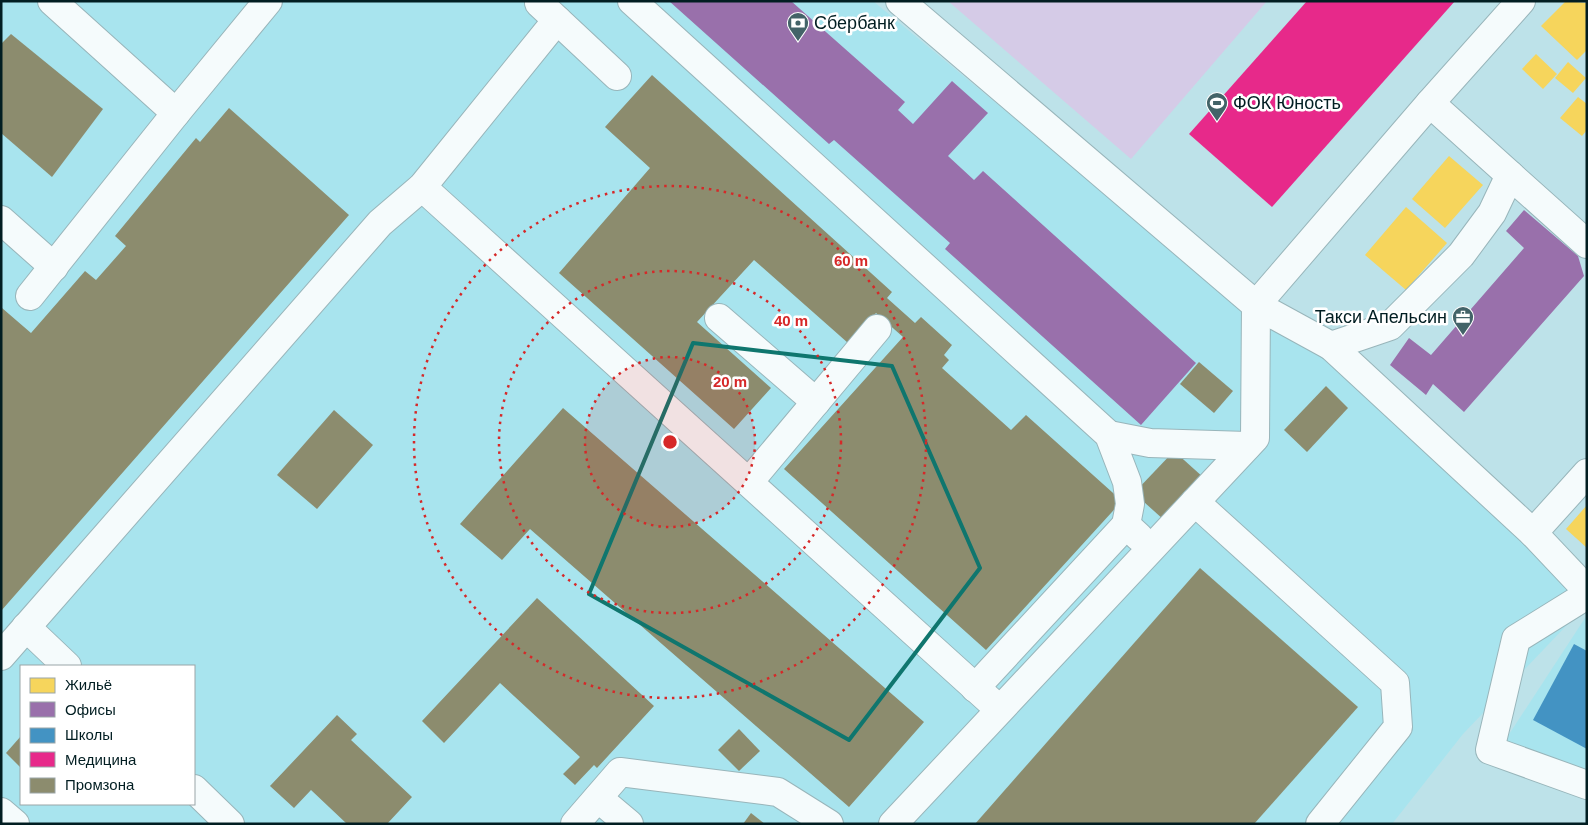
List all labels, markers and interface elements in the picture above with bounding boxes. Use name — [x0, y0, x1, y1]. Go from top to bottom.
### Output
bank icon: Сбербанк — [786, 11, 810, 42]
place label: Сбербанк — [814, 13, 895, 33]
sports icon: ФОК Юность — [1205, 91, 1229, 122]
place label: ФОК Юность — [1233, 93, 1341, 113]
text: 60 m — [834, 252, 868, 269]
office icon: Такси Апельсин — [1451, 305, 1475, 336]
place label: Такси Апельсин — [1315, 307, 1447, 327]
text: 40 m — [774, 312, 808, 329]
text: 20 m — [713, 373, 747, 390]
centre of rings — [661, 433, 679, 451]
legend — [20, 665, 195, 805]
text: Жильё — [65, 676, 112, 693]
text: Офисы — [65, 701, 116, 718]
text: Школы — [65, 726, 113, 743]
text: Медицина — [65, 751, 137, 768]
text: Промзона — [65, 776, 135, 793]

